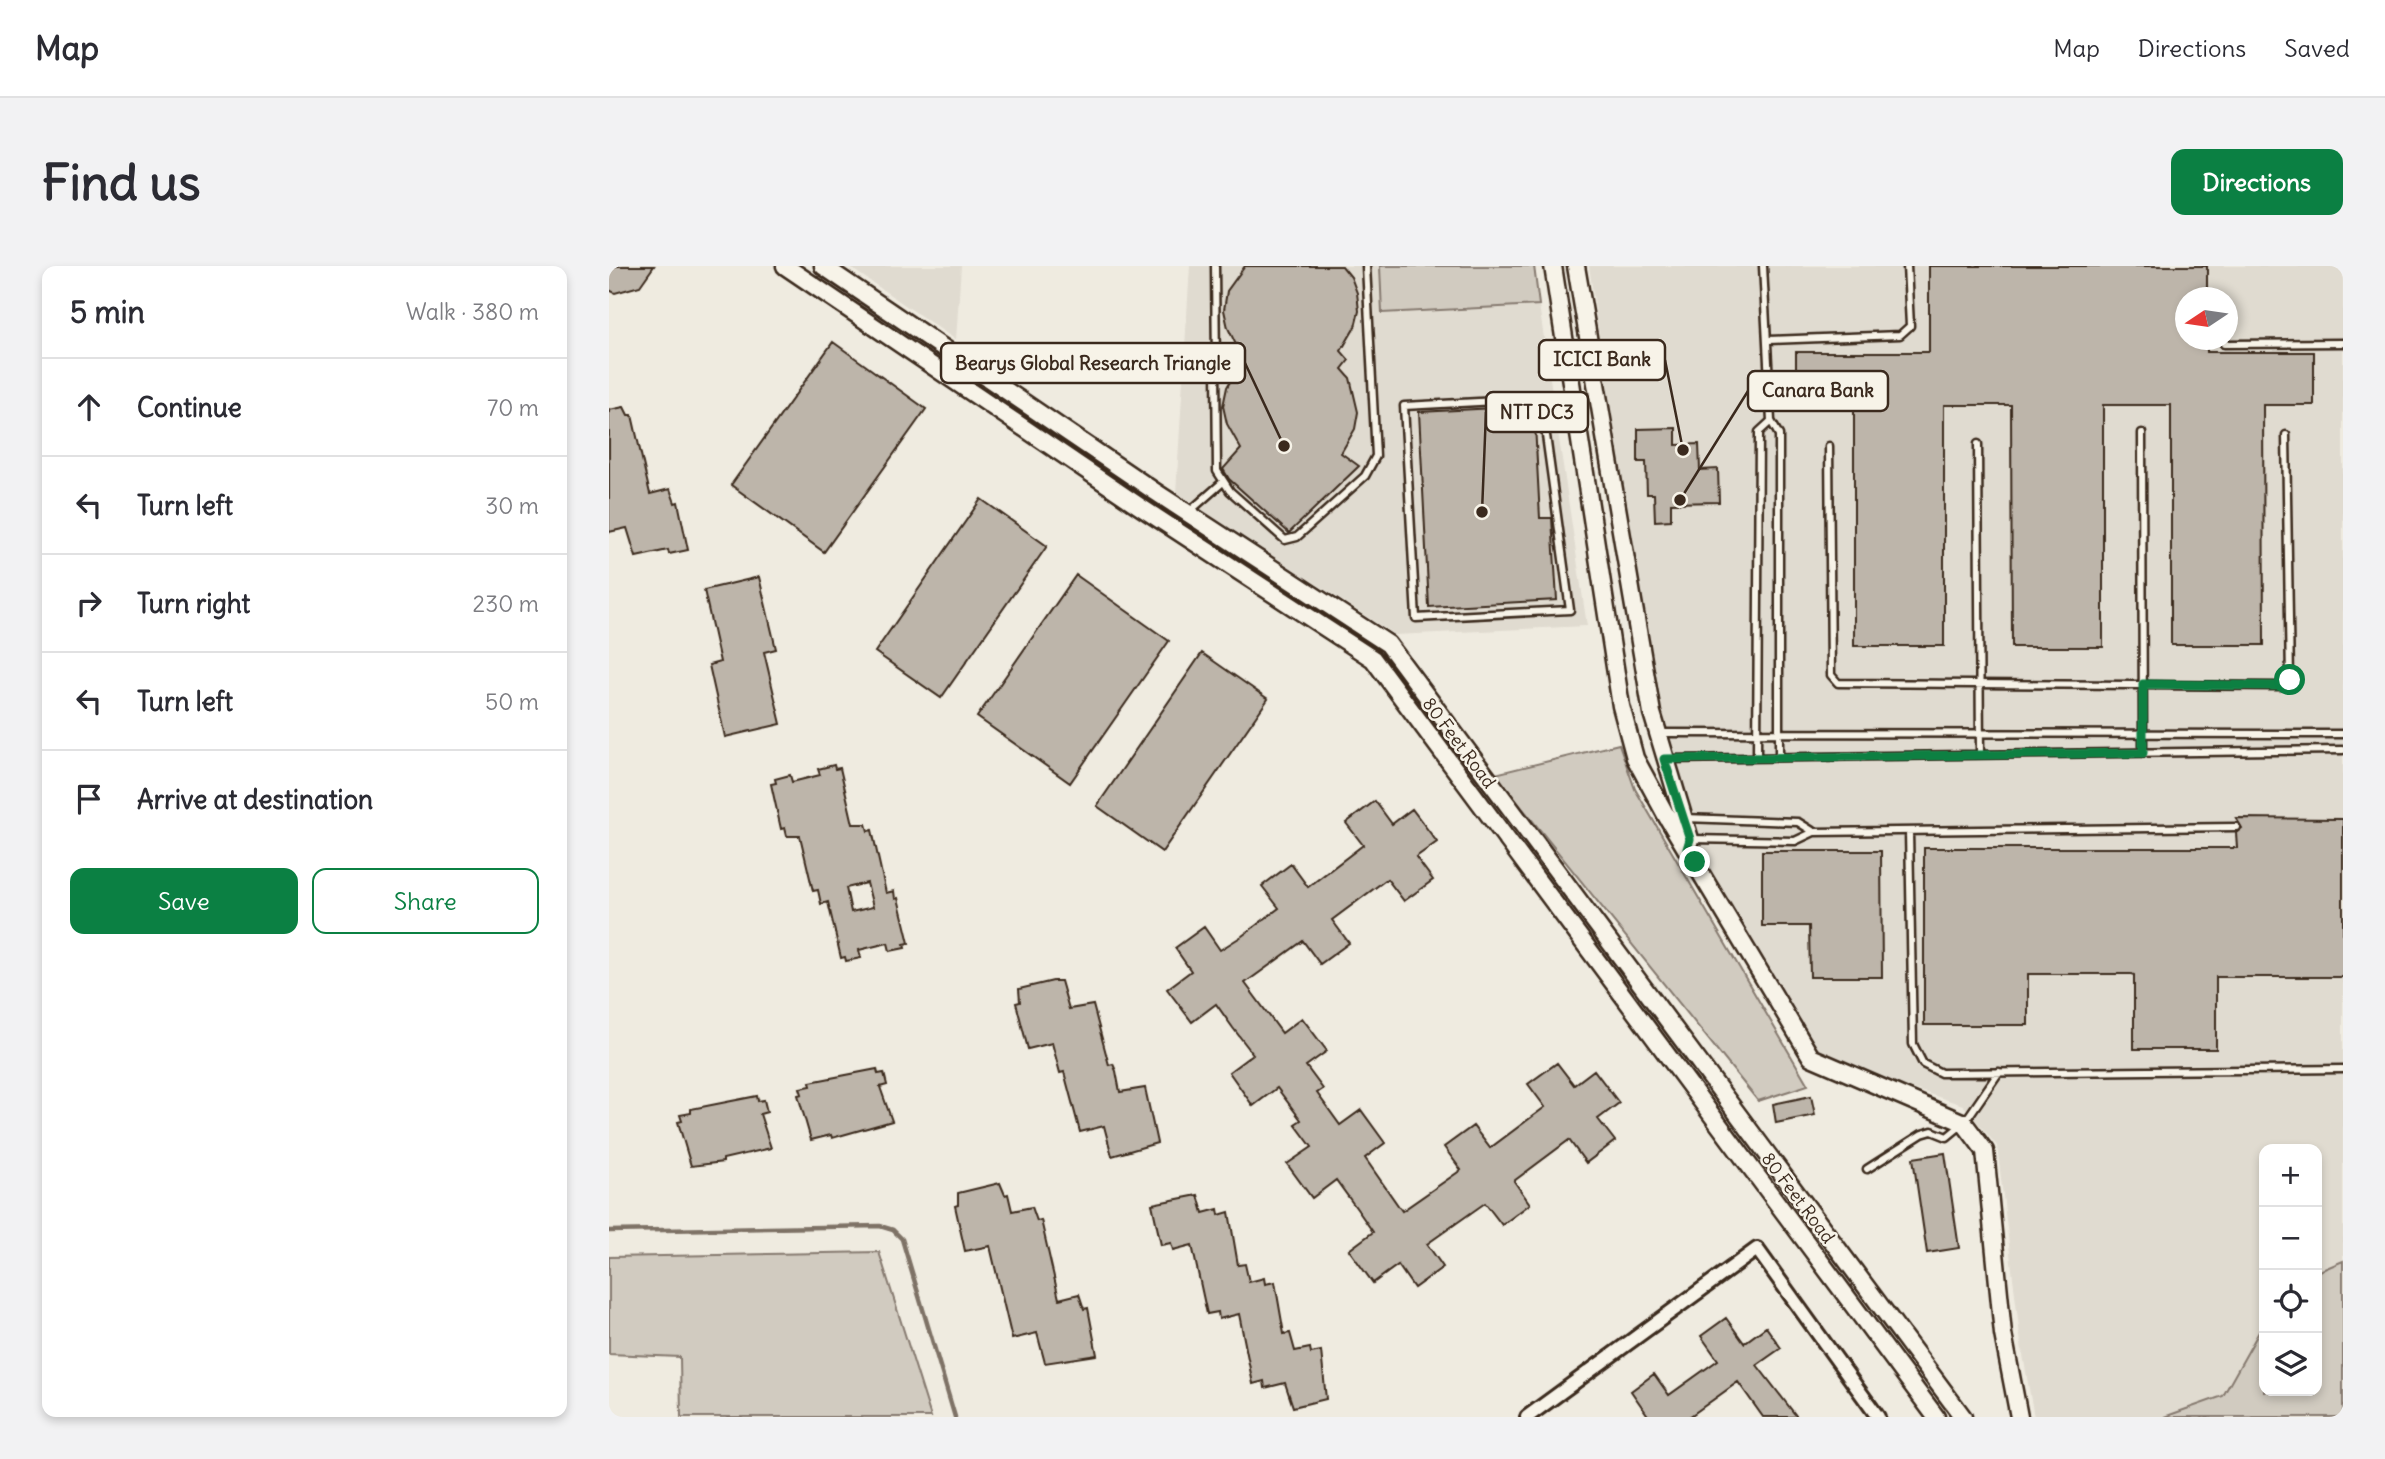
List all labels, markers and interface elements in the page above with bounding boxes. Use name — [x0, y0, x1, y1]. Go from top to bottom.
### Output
text: Map — [35, 27, 99, 69]
text: Map — [2053, 33, 2100, 63]
text: Directions — [2138, 33, 2246, 63]
text: Saved — [2284, 33, 2350, 63]
button: Directions — [2171, 149, 2343, 215]
text: Find us — [42, 152, 200, 213]
north arrow — [2175, 287, 2238, 350]
text: 5 min — [70, 293, 145, 331]
text: Walk · 380 m — [406, 297, 539, 326]
callout: ICICI Bank — [1539, 340, 1665, 380]
callout: Bearys Global Research Triangle — [941, 343, 1245, 383]
text: ICICI Bank — [1553, 347, 1651, 371]
text: Bearys Global Research Triangle — [955, 351, 1231, 375]
callout: Canara Bank — [1748, 371, 1888, 411]
text: Canara Bank — [1762, 378, 1874, 402]
icon: ahead — [70, 388, 108, 426]
text: Continue — [137, 391, 242, 424]
callout: NTT DC3 — [1486, 392, 1588, 432]
text: 70 m — [487, 393, 539, 422]
text: NTT DC3 — [1500, 400, 1574, 424]
icon: left — [70, 486, 108, 524]
text: Turn left — [137, 489, 233, 522]
text: 30 m — [485, 491, 539, 520]
icon: right — [70, 584, 108, 622]
text: Turn right — [137, 587, 250, 620]
text: 230 m — [473, 589, 539, 618]
route start — [2274, 664, 2305, 695]
icon: left — [70, 682, 108, 720]
text: Turn left — [137, 685, 233, 718]
text: 50 m — [485, 687, 539, 716]
street label: 80 Feet Road — [1418, 693, 1501, 793]
icon: arrive — [70, 780, 108, 818]
text: Arrive at destination — [137, 783, 373, 816]
route end — [1679, 846, 1710, 877]
button: Save — [70, 868, 298, 934]
button: Share — [312, 868, 539, 934]
map controls — [2259, 1144, 2322, 1396]
button: + — [2259, 1144, 2322, 1207]
street label: 80 Feet Road — [1757, 1148, 1840, 1248]
button: − — [2259, 1207, 2322, 1270]
button: locate — [2259, 1270, 2322, 1333]
button: layers — [2259, 1333, 2322, 1396]

